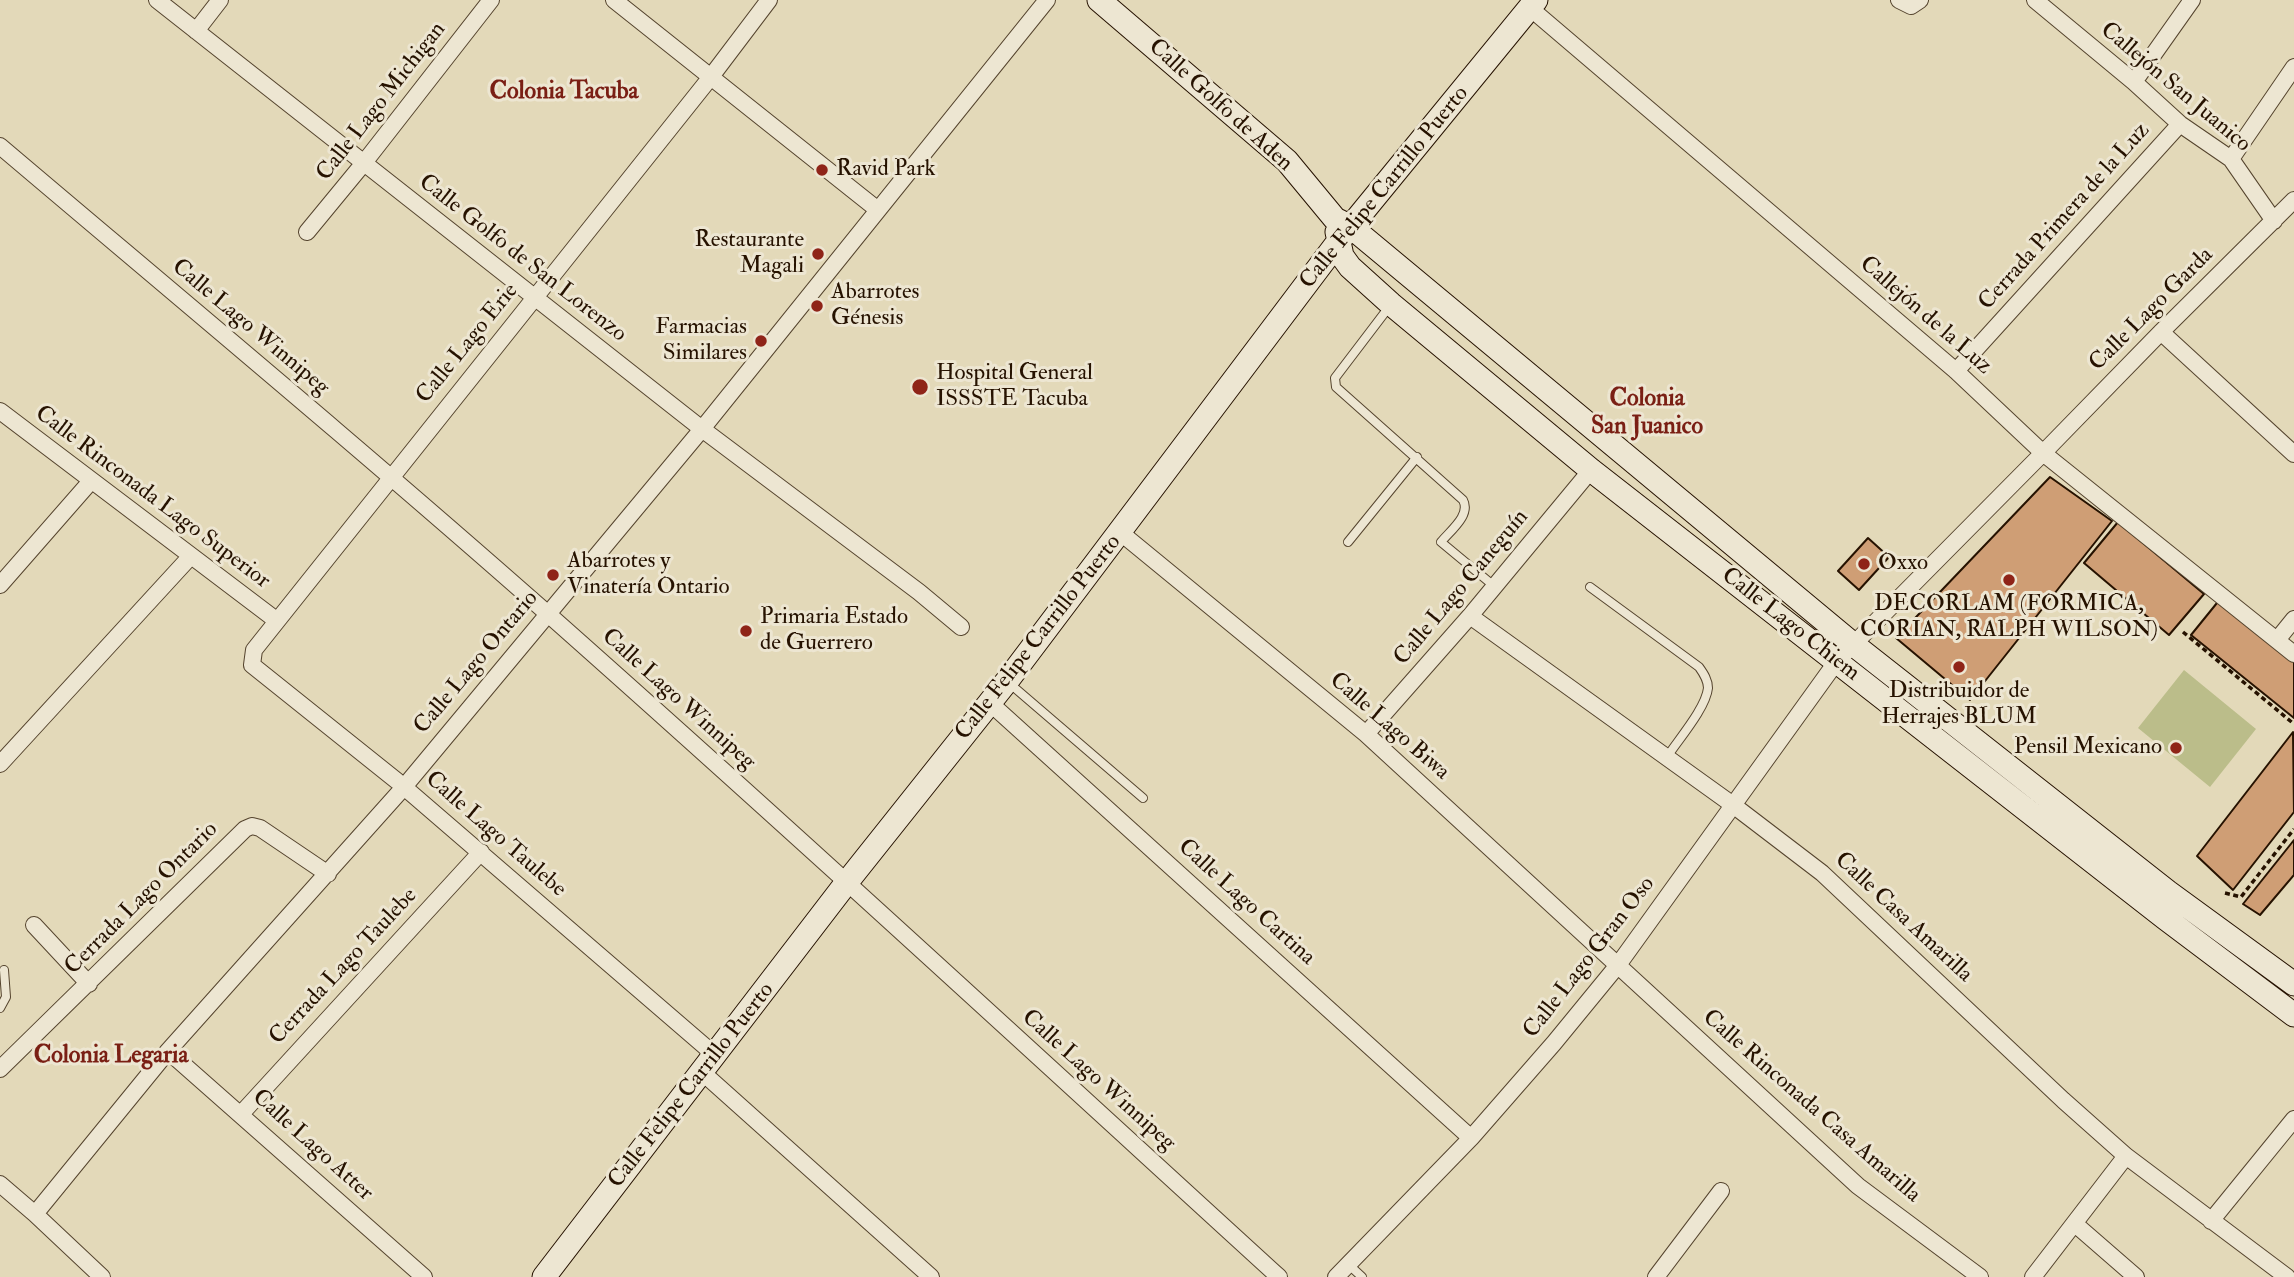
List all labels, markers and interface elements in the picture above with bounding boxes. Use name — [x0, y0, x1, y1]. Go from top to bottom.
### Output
street label: Calle Lago Michigan — [311, 17, 453, 187]
street label: Callejón San Juanico — [2094, 17, 2256, 159]
street label: Calle Golfo de Aden — [1142, 34, 1298, 178]
district label: Colonia Tacuba — [490, 79, 638, 107]
street label: Calle Felipe Carrillo Puerto — [1295, 81, 1475, 295]
street label: Cerrada Primera de la Luz — [1974, 118, 2156, 316]
place label: Ravid Park — [836, 156, 936, 184]
marker: Ravid Park — [814, 162, 830, 178]
street label: Calle Golfo de San Lorenzo — [412, 169, 632, 349]
place label: Restaurante Magali — [695, 227, 804, 281]
street label: Calle Lago Garda — [2084, 242, 2220, 378]
marker: Restaurante Magali — [810, 246, 826, 262]
street label: Callejón de la Luz — [1853, 251, 1997, 381]
street label: Calle Lago Winnipeg — [165, 254, 335, 402]
street label: Calle Lago Erie — [411, 278, 525, 410]
place label: Abarrotes Génesis — [831, 279, 919, 333]
marker: Abarrotes Génesis — [809, 298, 825, 314]
place label: Farmacias Similares — [655, 314, 747, 368]
marker: Farmacias Similares — [753, 333, 769, 349]
place label: Hospital General ISSSTE Tacuba — [936, 360, 1093, 414]
marker: Hospital General ISSSTE Tacuba — [910, 377, 930, 397]
district label: Colonia San Juanico — [1591, 386, 1703, 442]
street label: Calle Rinconada Lago Superior — [29, 401, 275, 595]
street label: Calle Lago Caneguín — [1389, 505, 1535, 671]
street label: Calle Felipe Carrillo Puerto — [950, 530, 1128, 746]
place label: Abarrotes y Vinatería Ontario — [567, 548, 730, 602]
place label: Oxxo — [1878, 550, 1928, 578]
marker: Oxxo — [1856, 556, 1872, 572]
street label: Calle Lago Chiem — [1715, 562, 1865, 688]
marker: Abarrotes y Vinatería Ontario — [545, 567, 561, 583]
marker: DECORLAM (FORMICA, CORIAN, RALPH WILSON) — [2001, 572, 2017, 588]
street label: Calle Lago Ontario — [409, 586, 545, 740]
place label: DECORLAM (FORMICA, CORIAN, RALPH WILSON) — [1860, 591, 2158, 645]
place label: Primaria Estado de Guerrero — [760, 604, 908, 658]
marker: Primaria Estado de Guerrero — [738, 623, 754, 639]
street label: Calle Lago Winnipeg — [595, 624, 761, 776]
marker: Distribuidor de Herrajes BLUM — [1951, 659, 1967, 675]
street label: Calle Lago Biwa — [1323, 667, 1455, 787]
place label: Distribuidor de Herrajes BLUM — [1881, 678, 2037, 732]
place label: Pensil Mexicano — [2014, 734, 2162, 762]
marker: Pensil Mexicano — [2168, 740, 2184, 756]
street label: Calle Lago Taulebe — [419, 766, 571, 904]
street label: Cerrada Lago Ontario — [60, 817, 224, 981]
street label: Calle Lago Cartina — [1172, 834, 1320, 972]
street label: Calle Casa Amarilla — [1828, 847, 1978, 989]
street label: Calle Lago Gran Oso — [1518, 872, 1662, 1044]
street label: Cerrada Lago Taulebe — [264, 883, 424, 1051]
street label: Calle Felipe Carrillo Puerto — [603, 978, 781, 1194]
street label: Calle Lago Winnipeg — [1015, 1005, 1181, 1157]
street label: Calle Rinconada Casa Amarilla — [1696, 1005, 1926, 1209]
district label: Colonia Legaria — [34, 1043, 188, 1071]
street label: Calle Lago Atter — [246, 1084, 378, 1208]

